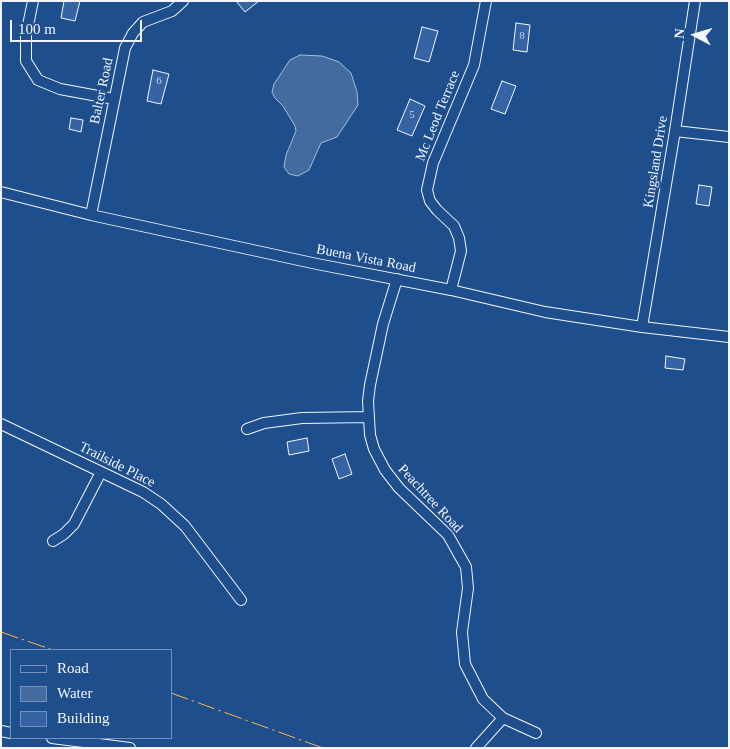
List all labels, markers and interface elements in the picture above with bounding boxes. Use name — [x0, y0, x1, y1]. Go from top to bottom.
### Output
scale bar — [12, 10, 145, 42]
north arrow — [670, 10, 720, 60]
text: 100 m — [18, 21, 56, 37]
text: N — [672, 28, 688, 39]
house number: 8 — [519, 29, 525, 43]
street label: Balter Road — [87, 56, 117, 126]
street label: Mc Leod Terrace — [412, 68, 464, 164]
house number: 6 — [156, 74, 162, 88]
house number: 5 — [409, 108, 415, 122]
street label: Kingsland Drive — [640, 115, 672, 209]
street label: Buena Vista Road — [315, 241, 417, 277]
street label: Trailside Place — [76, 439, 158, 491]
street label: Peachtree Road — [394, 461, 466, 537]
legend — [10, 649, 172, 739]
text: Road — [57, 660, 89, 676]
text: Water — [57, 685, 92, 701]
text: Building — [57, 710, 110, 726]

